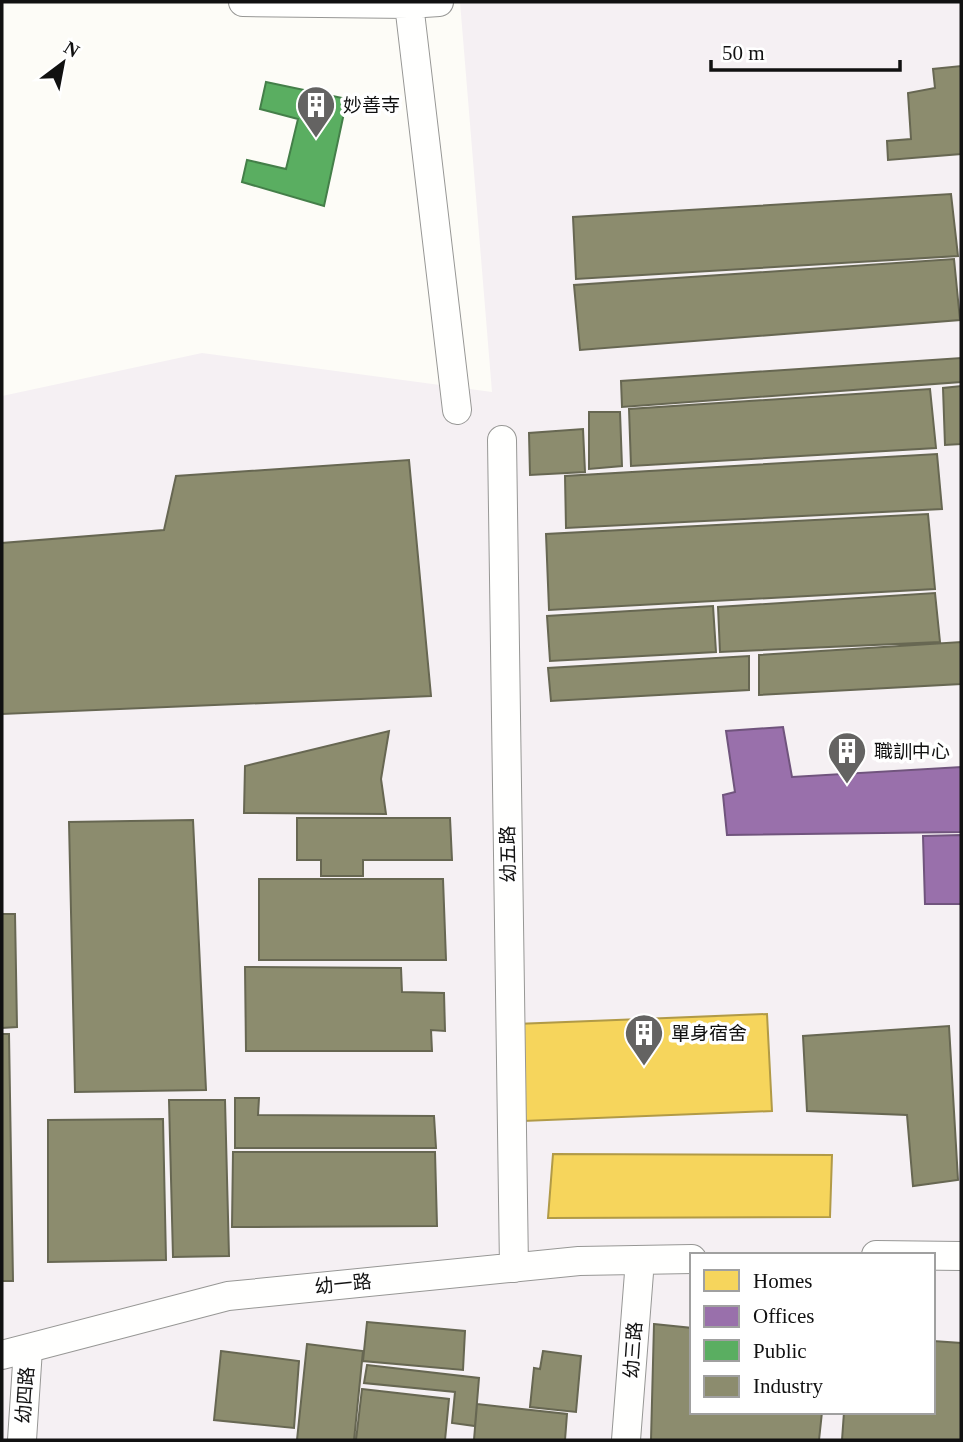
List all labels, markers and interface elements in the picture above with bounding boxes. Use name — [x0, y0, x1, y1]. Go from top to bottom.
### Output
north arrow — [28, 28, 98, 98]
scale bar — [711, 28, 900, 72]
text: N — [60, 36, 83, 62]
text: 50 m — [722, 41, 765, 65]
building icon: 妙善寺 — [295, 84, 337, 139]
place label: 妙善寺 — [343, 95, 400, 116]
building icon: 職訓中心 — [826, 730, 868, 785]
place label: 職訓中心 — [874, 741, 950, 762]
street label: 幼五路 — [497, 825, 519, 883]
building icon: 單身宿舍 — [623, 1012, 665, 1067]
place label: 單身宿舍 — [671, 1023, 747, 1044]
legend — [690, 1253, 935, 1414]
text: Homes — [753, 1269, 813, 1293]
street label: 幼一路 — [314, 1271, 372, 1297]
text: Offices — [753, 1304, 814, 1328]
street label: 幼三路 — [621, 1321, 645, 1379]
text: Public — [753, 1339, 807, 1363]
street label: 幼四路 — [13, 1366, 37, 1424]
text: Industry — [753, 1374, 823, 1398]

